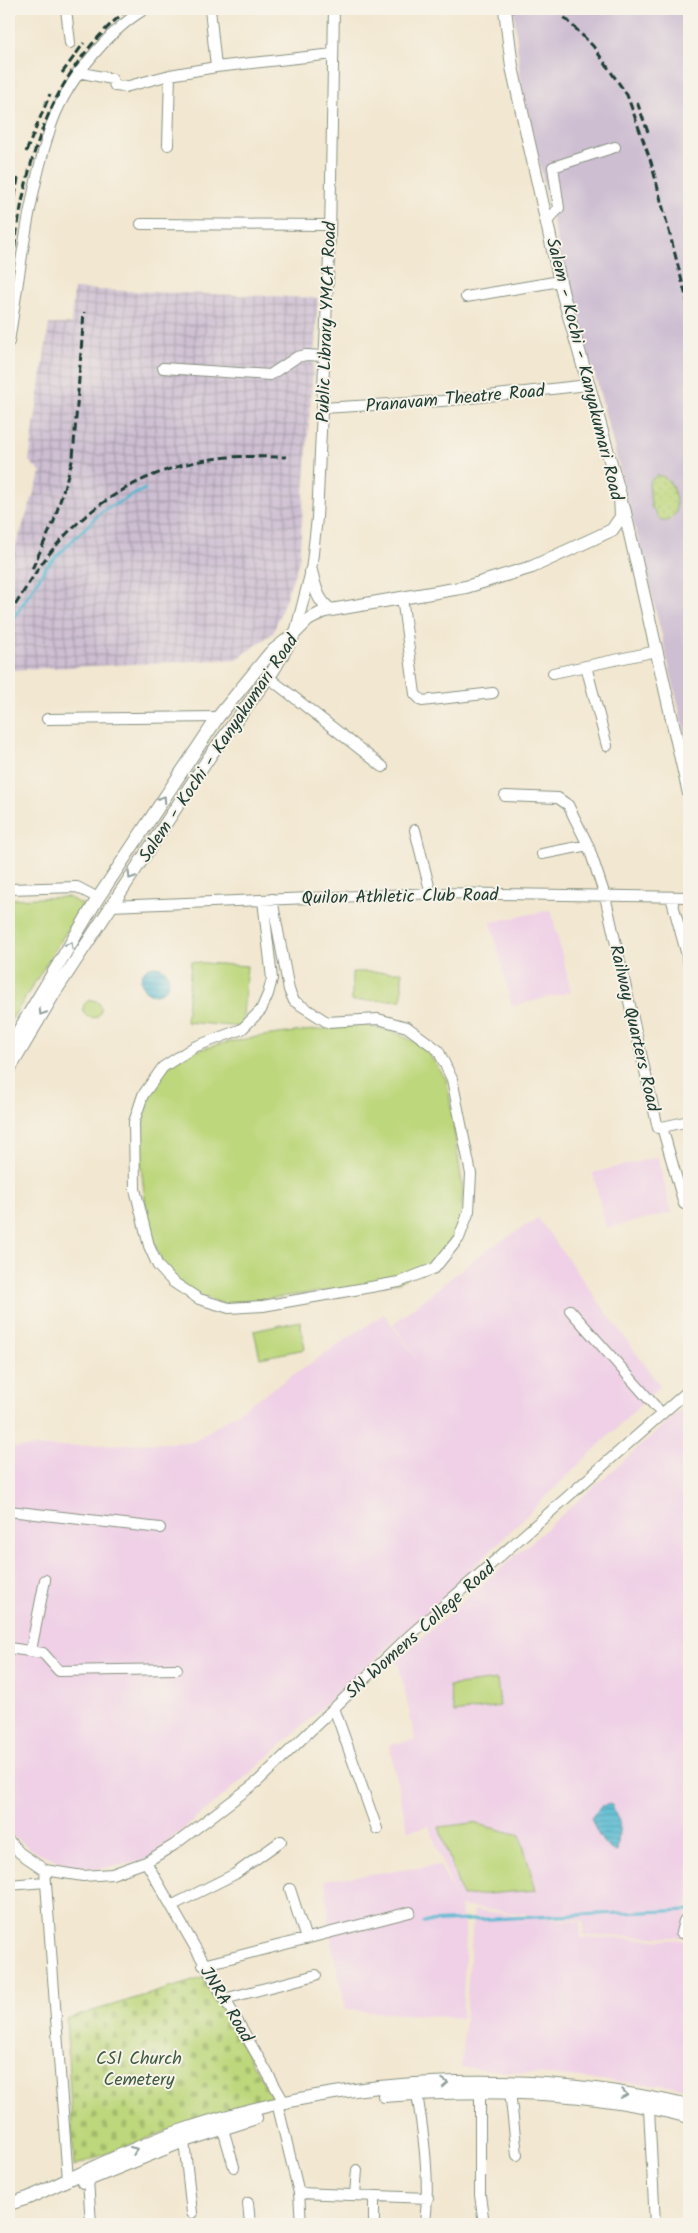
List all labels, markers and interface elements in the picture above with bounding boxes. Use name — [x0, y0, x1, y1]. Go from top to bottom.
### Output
street label: Public Library YMCA Road — [310, 220, 346, 423]
street label: Salem - Kochi - Kanyakumari Road — [537, 235, 631, 505]
street label: Pranavam Theatre Road — [364, 377, 547, 422]
street label: Salem - Kochi - Kanyakumari Road — [132, 628, 307, 869]
one-way arrow — [157, 796, 166, 805]
one-way arrow — [128, 871, 137, 880]
street label: Quilon Athletic Club Road — [301, 881, 500, 914]
one-way arrow — [63, 941, 73, 950]
street label: Railway Quarters Road — [600, 942, 667, 1116]
one-way arrow — [39, 1007, 48, 1016]
street label: SN Womens College Road — [339, 1555, 504, 1707]
street label: JNRA Road — [191, 1961, 261, 2050]
park label: CSI Church Cemetery — [96, 2045, 182, 2095]
one-way arrow — [441, 2077, 449, 2088]
one-way arrow — [620, 2088, 628, 2098]
one-way arrow — [129, 2146, 138, 2157]

